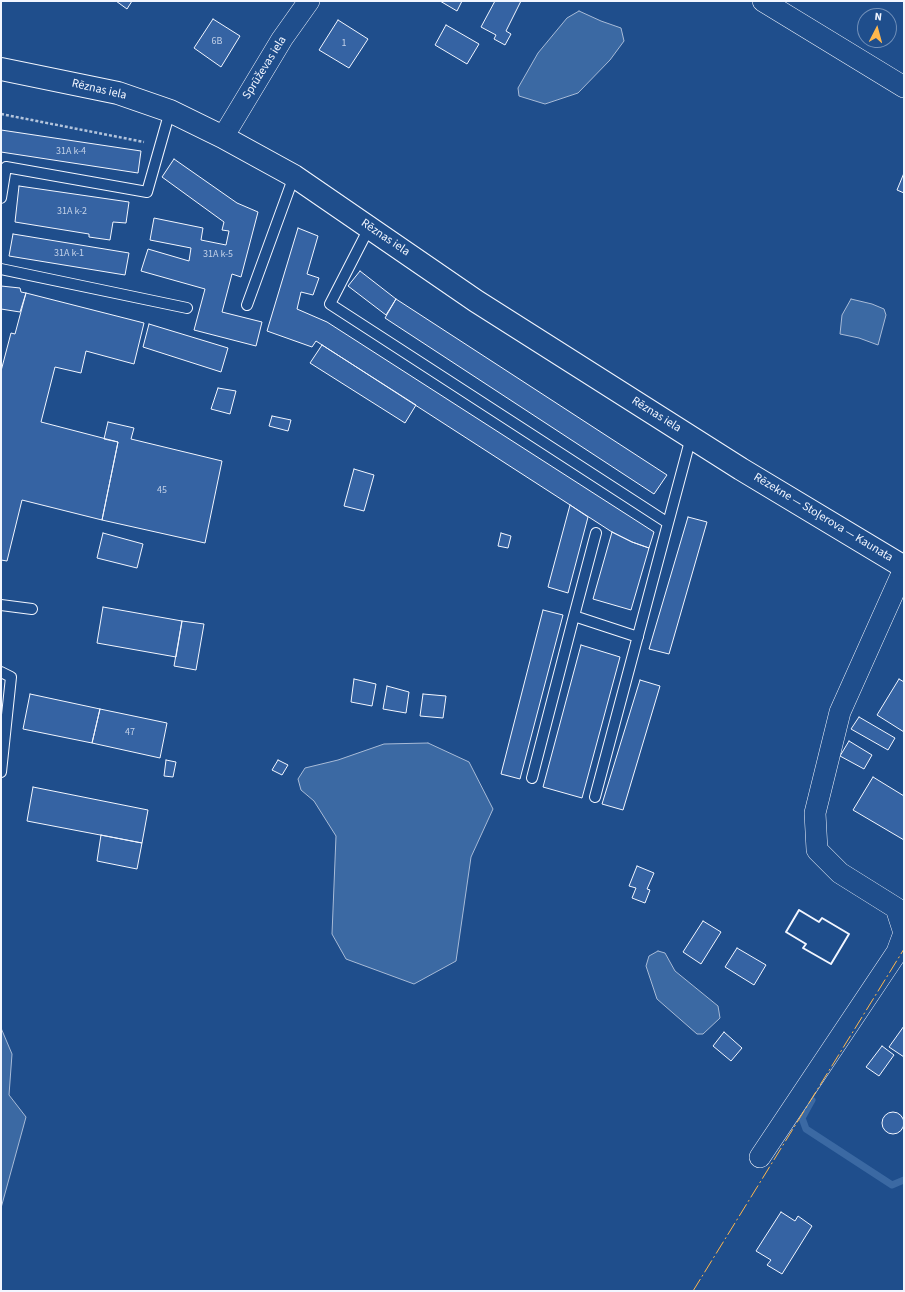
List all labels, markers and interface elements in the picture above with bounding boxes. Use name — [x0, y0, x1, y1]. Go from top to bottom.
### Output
north arrow — [857, 8, 897, 48]
text: N — [874, 9, 883, 24]
street label: Sprūževas iela — [240, 34, 290, 102]
house number: 6B — [212, 36, 222, 48]
house number: 1 — [342, 38, 346, 50]
street label: Rēznas iela — [70, 77, 128, 103]
house number: 31A k-4 — [56, 146, 86, 158]
house number: 31A k-2 — [57, 206, 87, 218]
street label: Rēznas iela — [358, 216, 412, 260]
house number: 31A k-1 — [54, 248, 84, 260]
house number: 31A k-5 — [203, 249, 233, 261]
street label: Rēznas iela — [629, 394, 683, 436]
street label: Rēzekne — Stoļerova — Kaunata — [751, 471, 895, 565]
house number: 45 — [157, 485, 167, 497]
house number: 47 — [125, 727, 135, 739]

